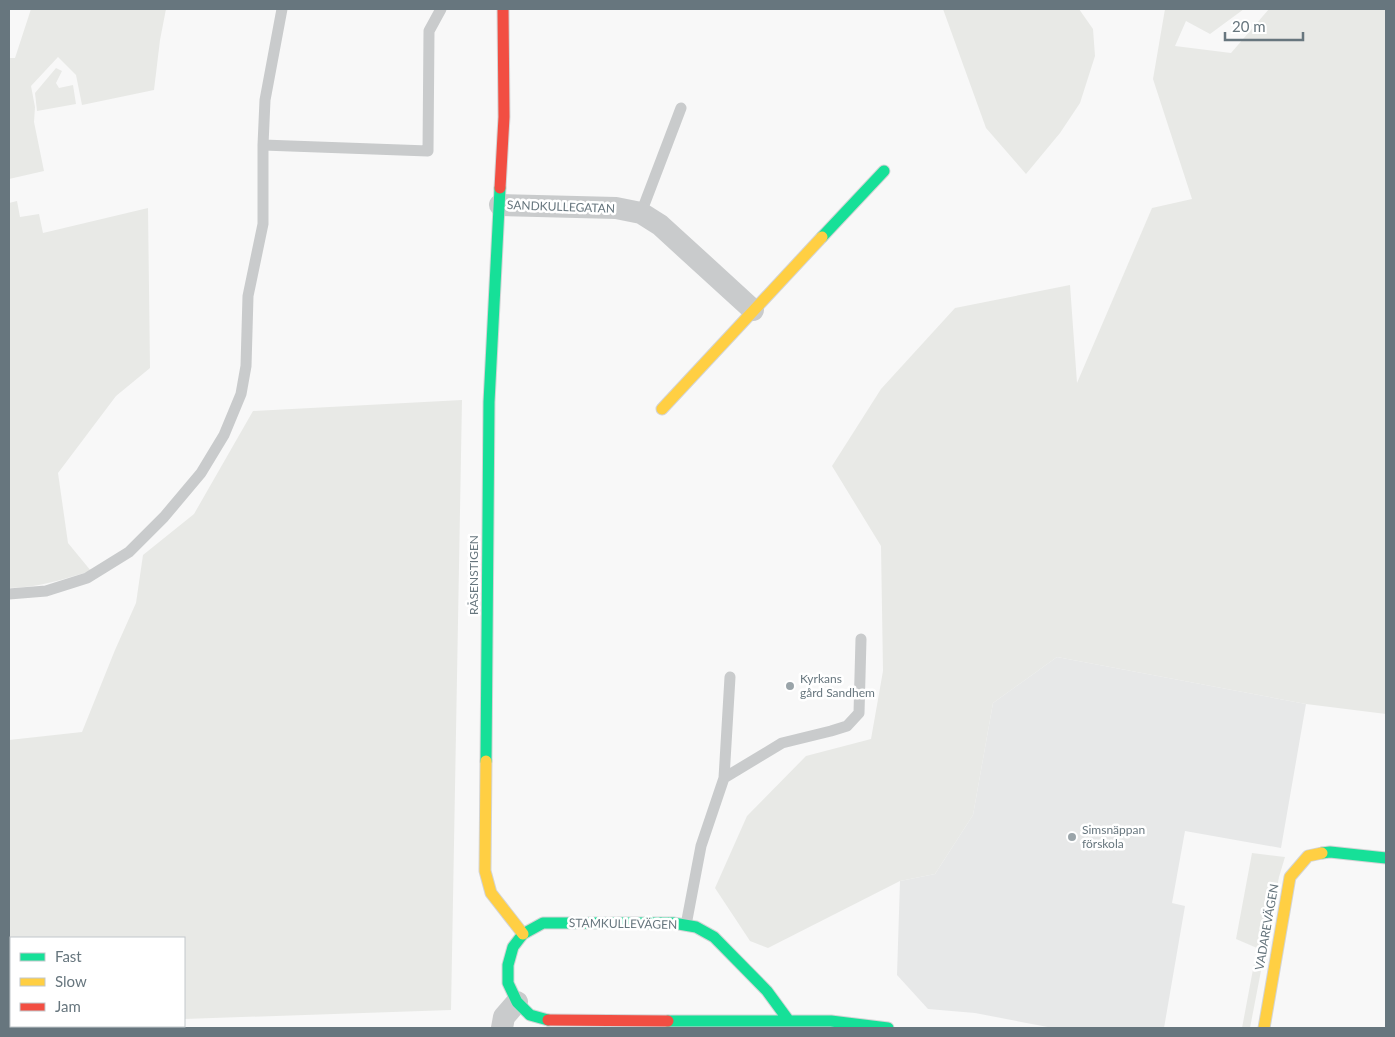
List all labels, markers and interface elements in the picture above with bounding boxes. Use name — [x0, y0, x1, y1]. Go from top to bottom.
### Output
scale bar — [1225, 10, 1302, 42]
text: 20 m — [1232, 17, 1266, 35]
street label: SANDKULLEGATAN — [507, 197, 615, 216]
street label: RÅSENSTIGEN — [466, 535, 481, 615]
place label: Kyrkans gård Sandhem — [800, 671, 875, 700]
marker: Kyrkans gård Sandhem — [784, 680, 796, 692]
place label: Simsnäppan förskola — [1082, 822, 1145, 851]
marker: Simsnäppan förskola — [1066, 831, 1078, 843]
street label: VADAREVÄGEN — [1252, 883, 1281, 971]
street label: STAMKULLEVÄGEN — [569, 915, 677, 932]
legend — [10, 937, 185, 1027]
text: Fast — [55, 947, 82, 965]
text: Slow — [55, 972, 87, 990]
text: Jam — [55, 997, 81, 1015]

